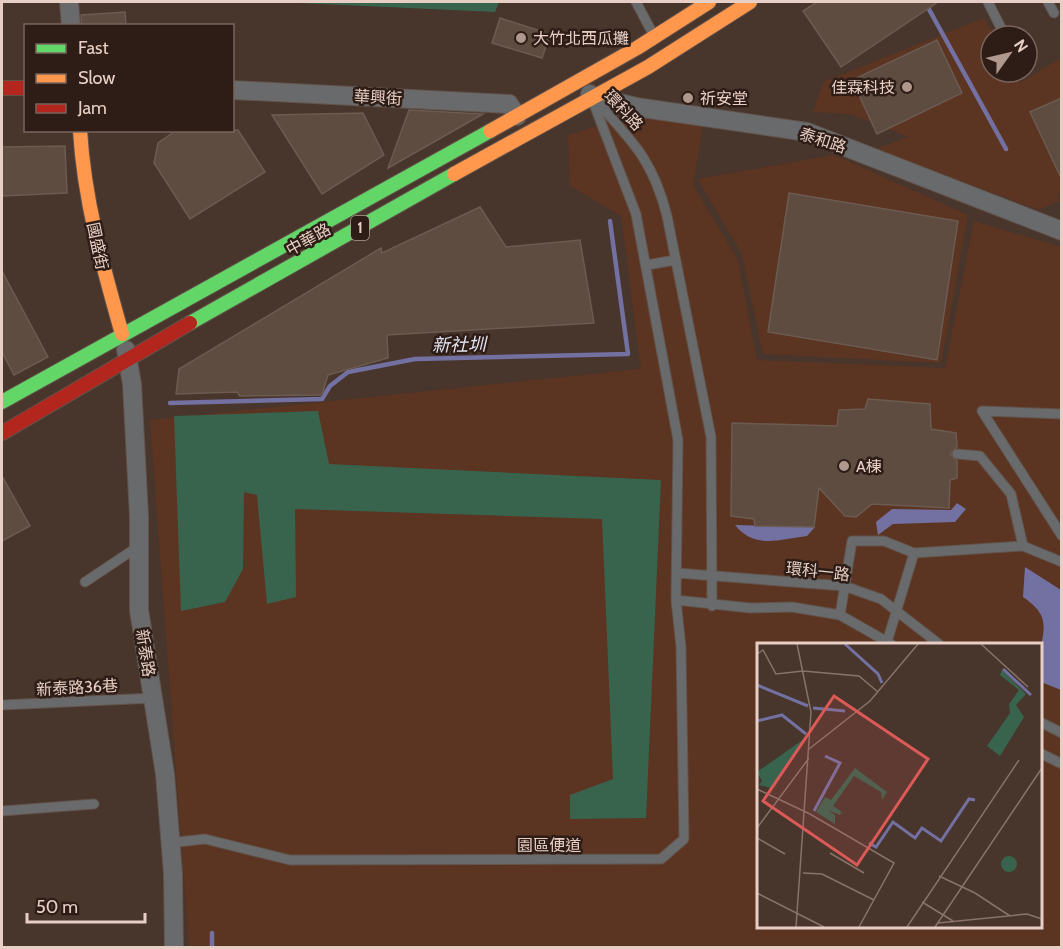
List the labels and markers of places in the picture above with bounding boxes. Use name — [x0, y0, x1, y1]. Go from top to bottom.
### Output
place label: 大竹北西瓜攤 — [533, 29, 629, 48]
marker: 大竹北西瓜攤 — [514, 31, 528, 45]
place label: 佳霖科技 — [831, 78, 895, 97]
marker: 佳霖科技 — [900, 80, 914, 94]
place label: 祈安堂 — [700, 89, 748, 108]
marker: 祈安堂 — [681, 91, 695, 105]
place label: A棟 — [856, 457, 882, 476]
marker: A棟 — [837, 459, 851, 473]

